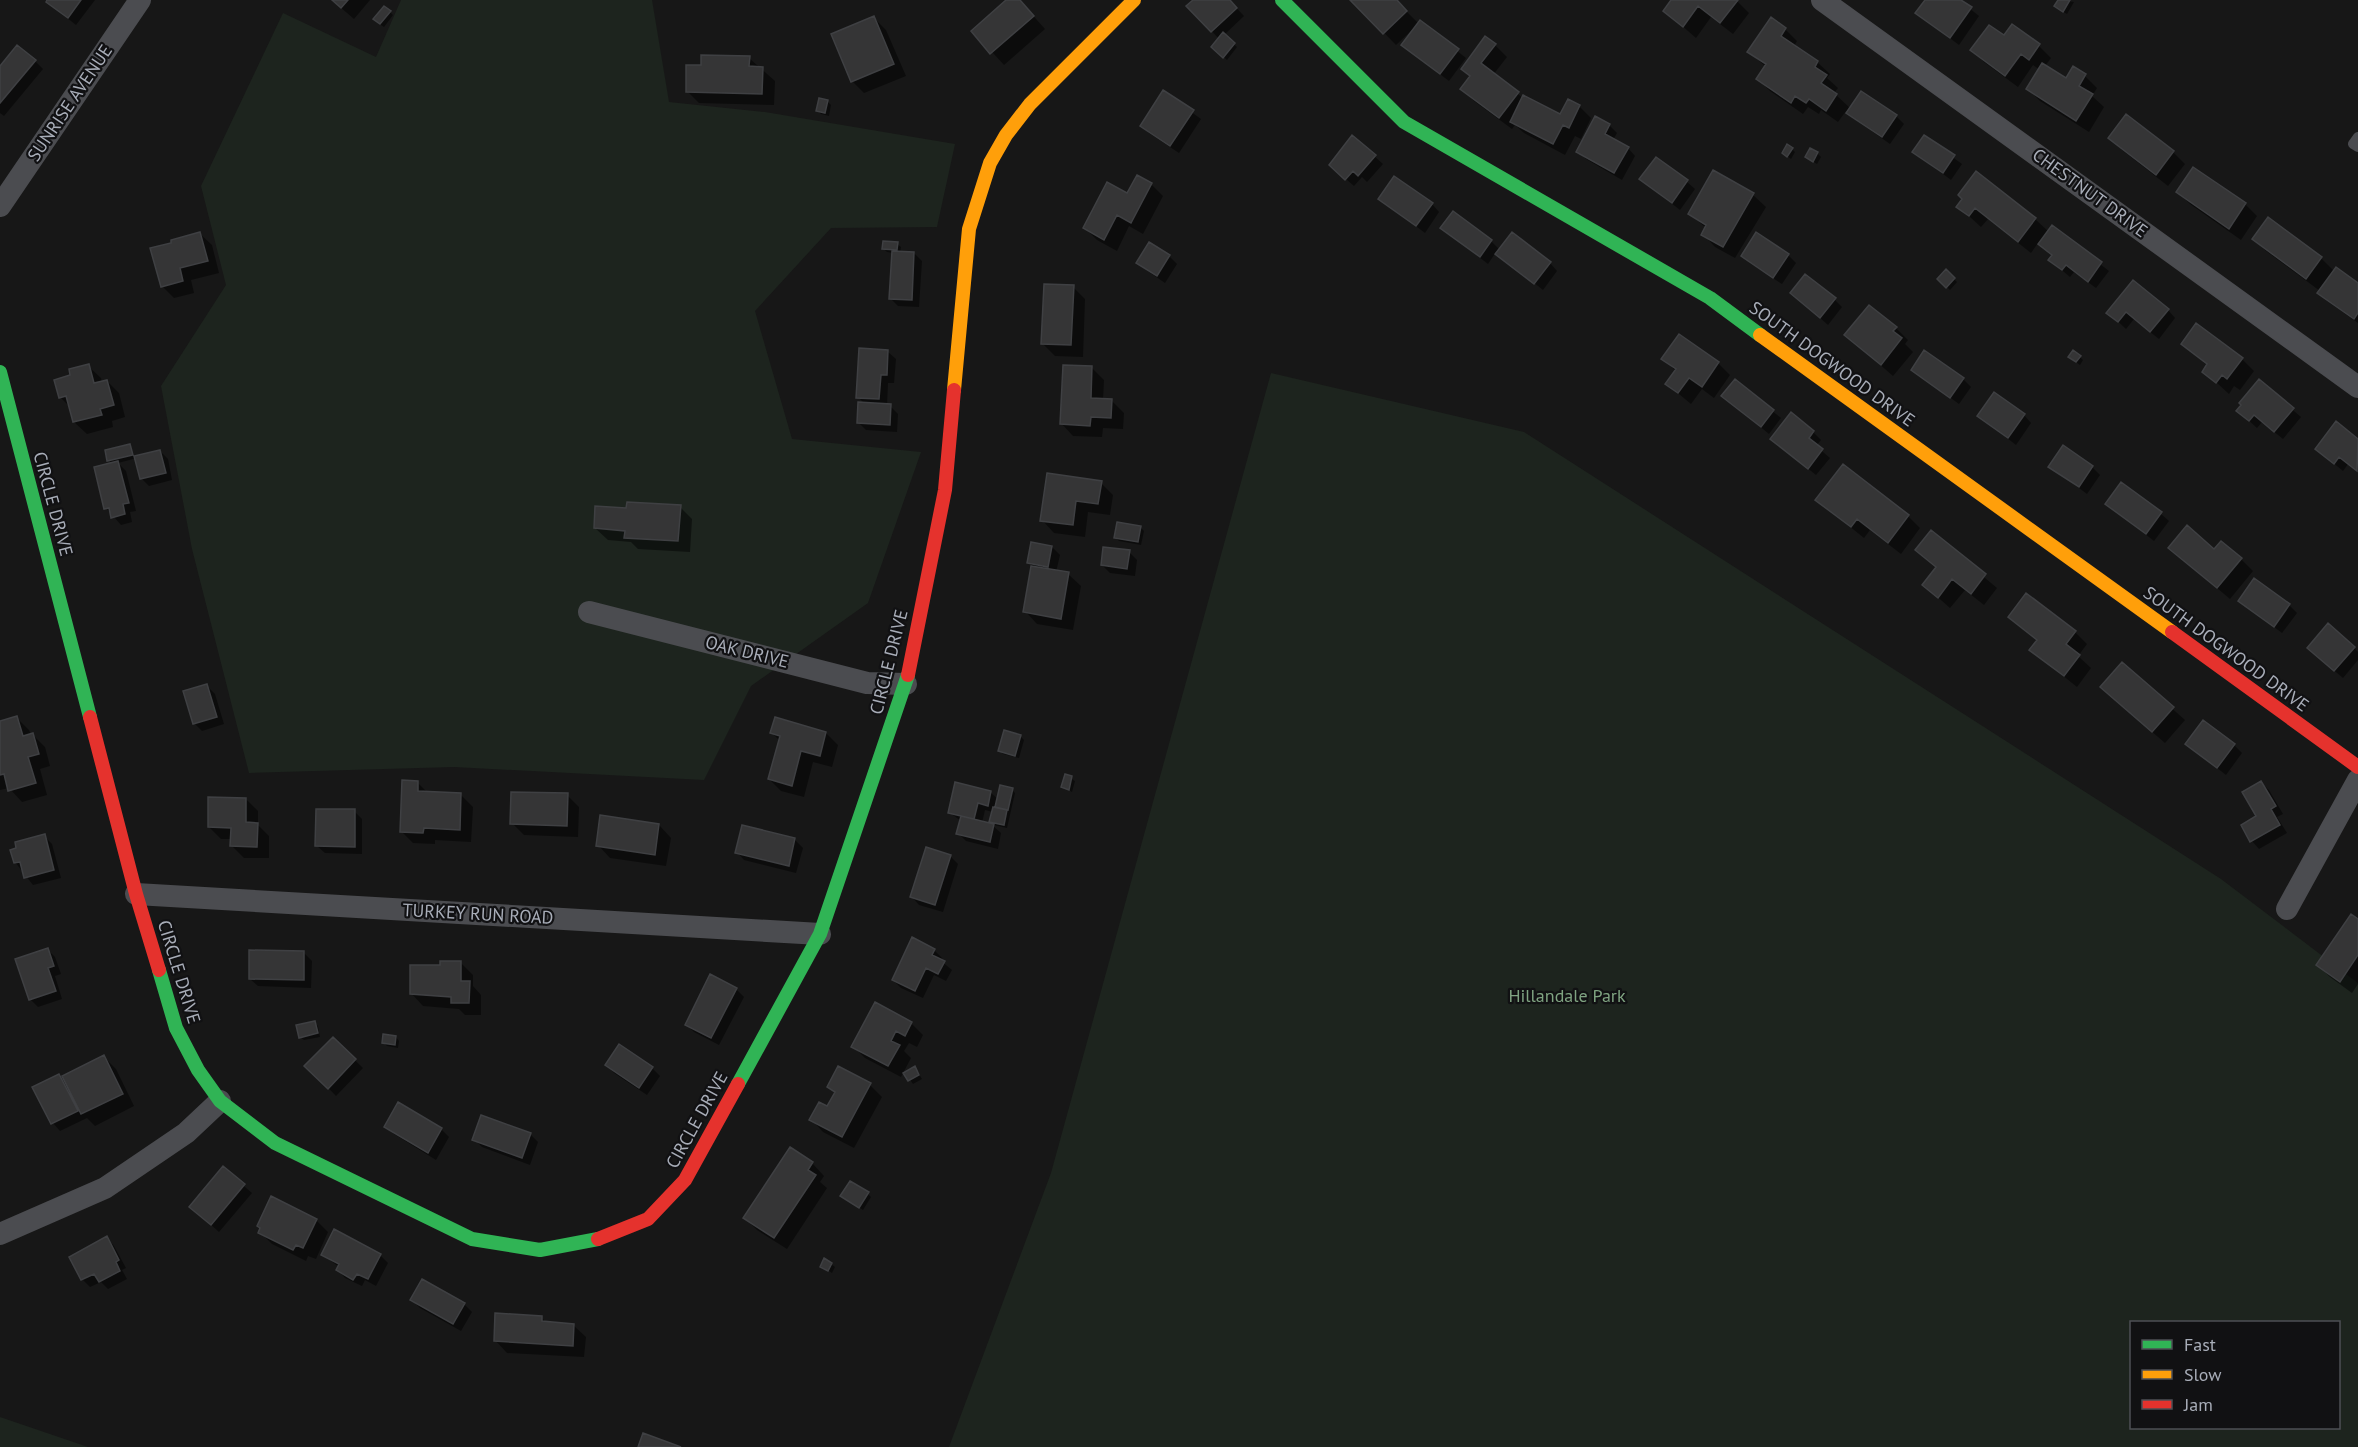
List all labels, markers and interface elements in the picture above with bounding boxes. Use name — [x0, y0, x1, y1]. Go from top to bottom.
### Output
street label: SUNRISE AVENUE — [22, 40, 117, 165]
street label: CHESTNUT DRIVE — [2028, 143, 2153, 242]
street label: SOUTH DOGWOOD DRIVE — [1745, 296, 1920, 431]
street label: CIRCLE DRIVE — [29, 449, 78, 559]
street label: SOUTH DOGWOOD DRIVE — [2139, 581, 2314, 716]
street label: CIRCLE DRIVE — [864, 607, 913, 717]
street label: OAK DRIVE — [703, 630, 791, 673]
street label: TURKEY RUN ROAD — [402, 898, 554, 929]
street label: CIRCLE DRIVE — [153, 917, 206, 1026]
park label: Hillandale Park — [1508, 984, 1626, 1007]
street label: CIRCLE DRIVE — [661, 1067, 733, 1172]
legend — [2130, 1321, 2340, 1429]
text: Fast — [2184, 1333, 2216, 1356]
text: Slow — [2184, 1363, 2222, 1386]
text: Jam — [2183, 1393, 2213, 1416]

